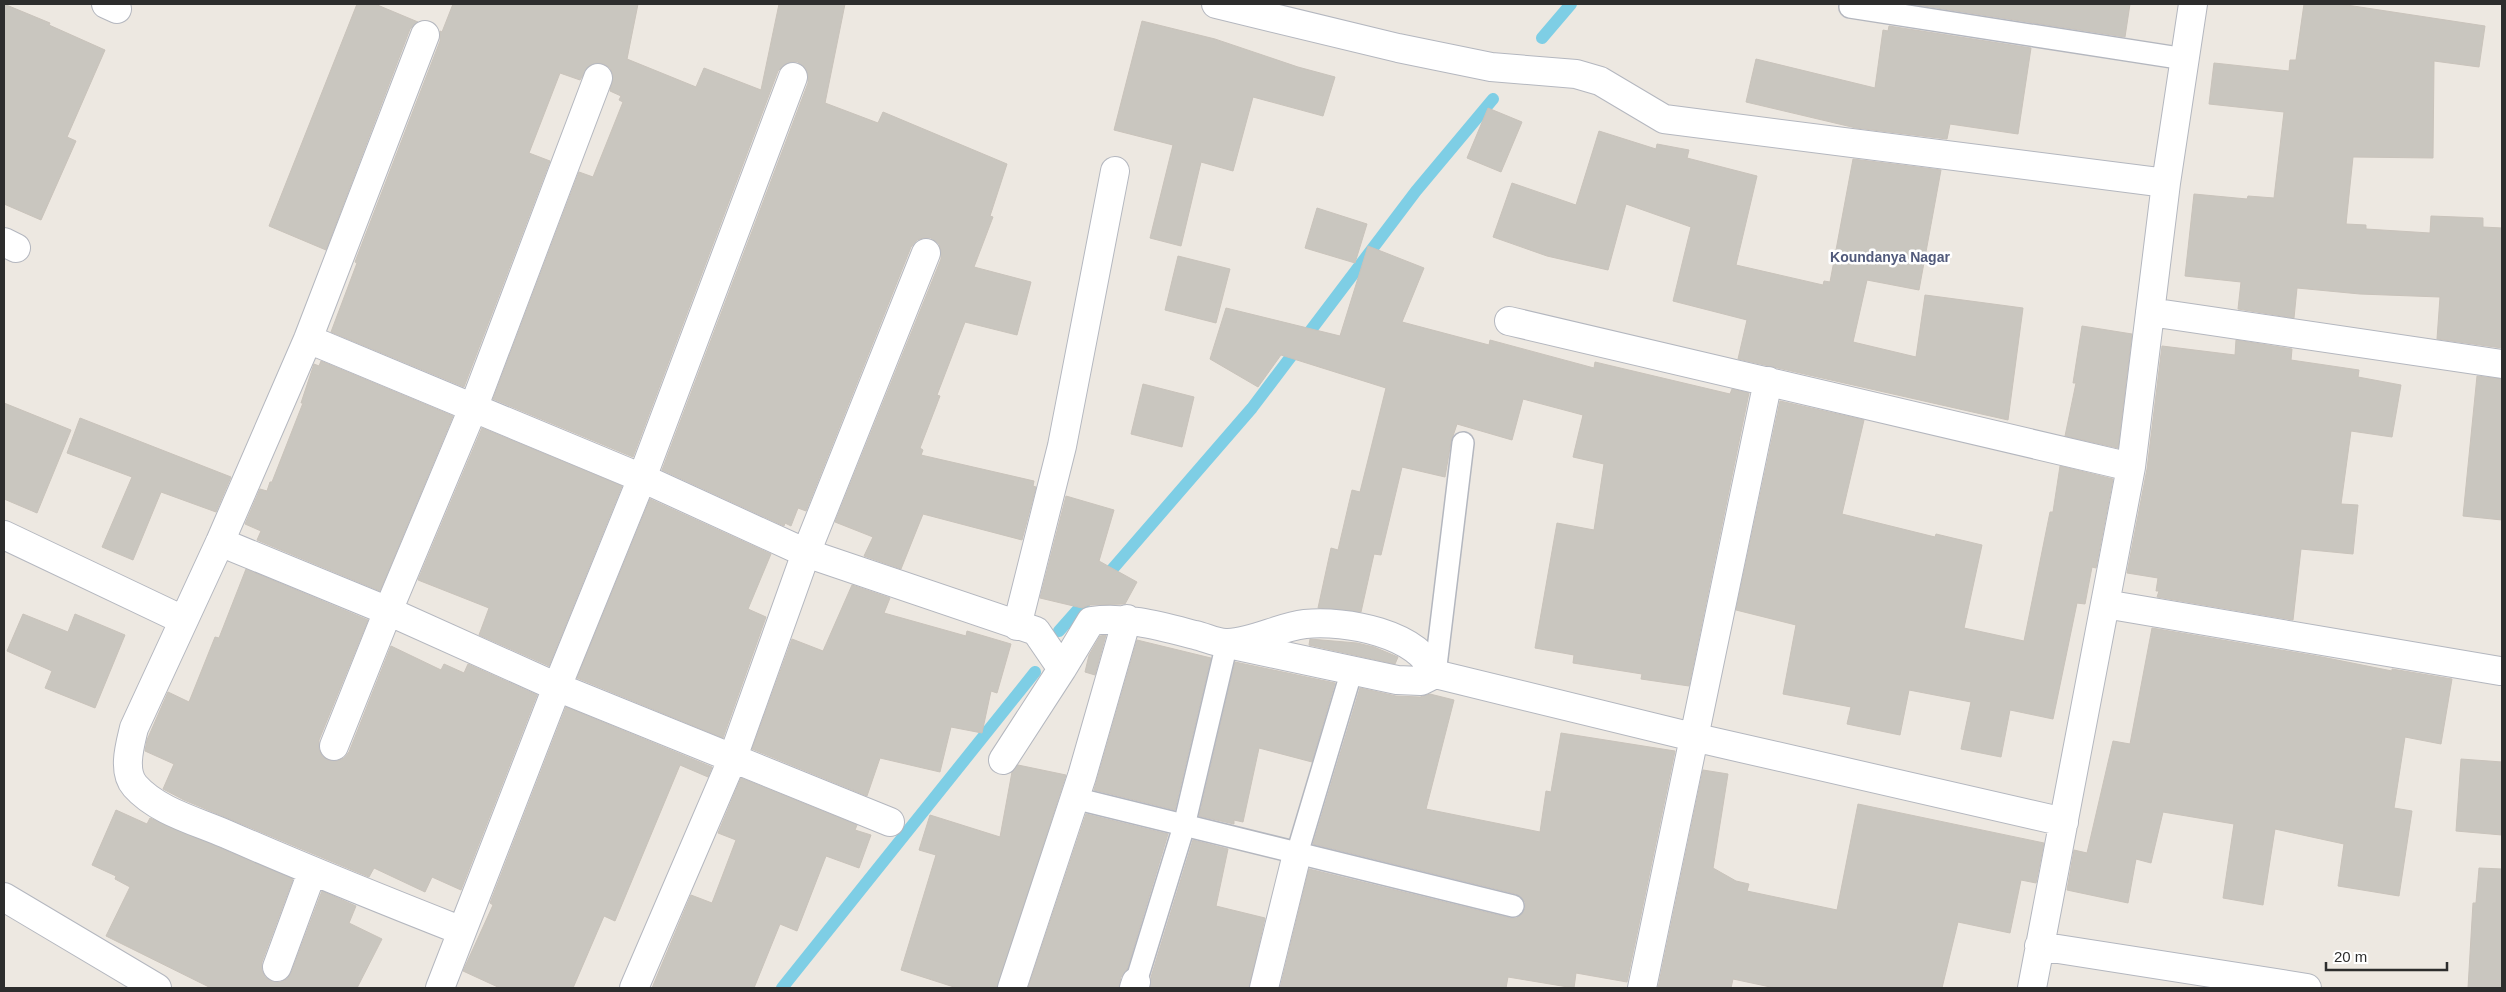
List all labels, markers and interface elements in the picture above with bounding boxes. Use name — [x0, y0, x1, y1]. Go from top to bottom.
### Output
district label: Koundanya Nagar — [1830, 249, 1950, 265]
scale bar — [2326, 940, 2447, 972]
text: 20 m — [2334, 948, 2367, 965]

